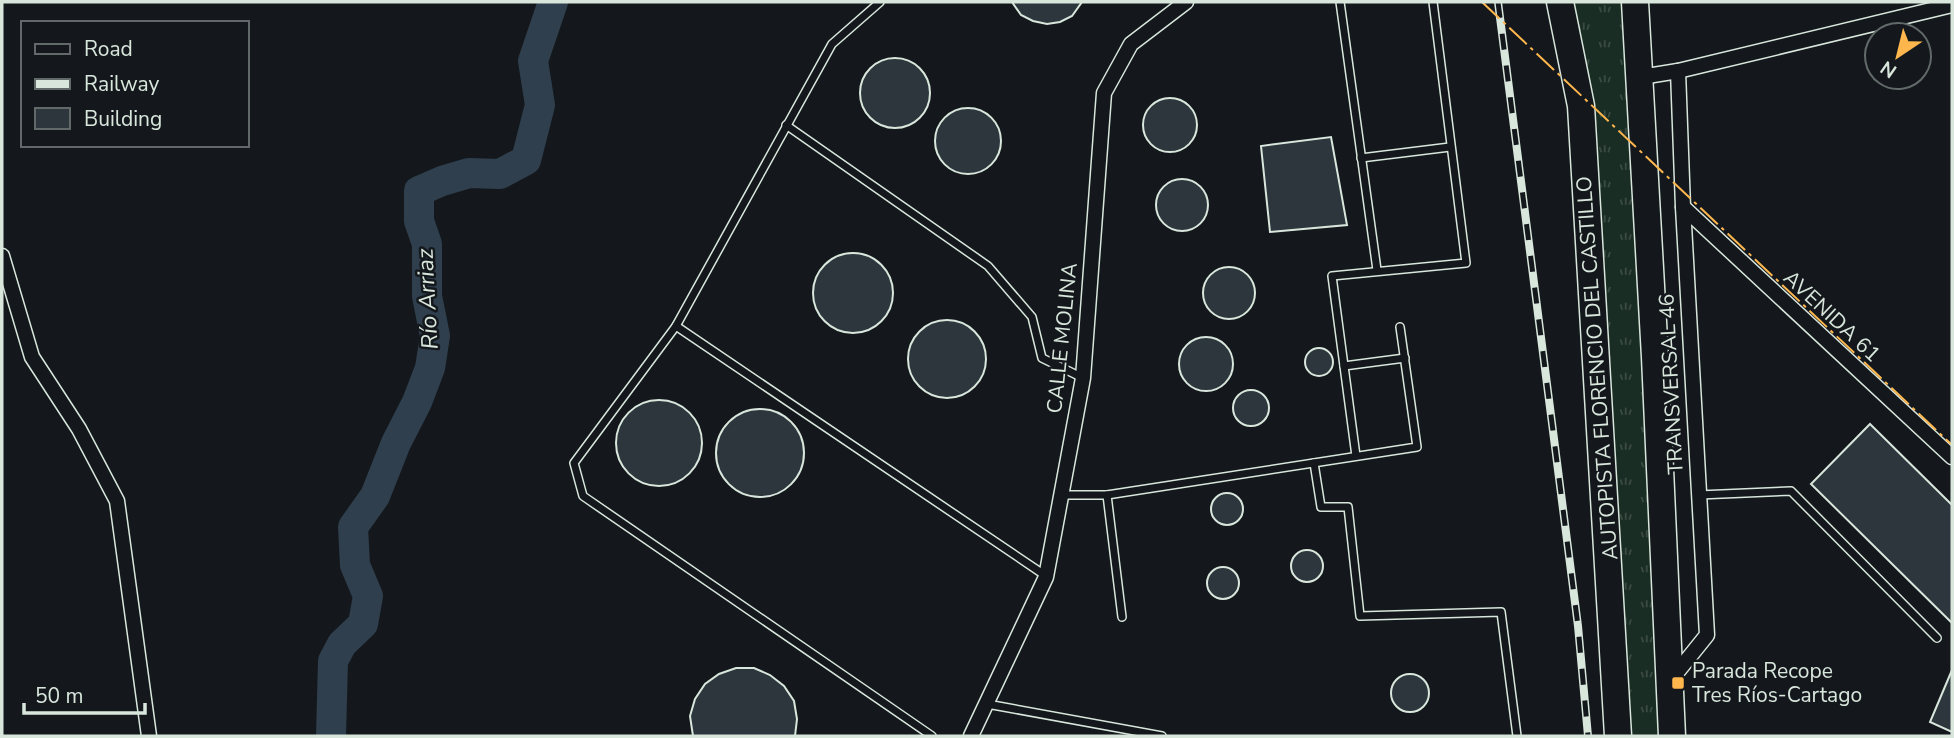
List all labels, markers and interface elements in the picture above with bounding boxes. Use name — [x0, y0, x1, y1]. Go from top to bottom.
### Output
legend — [21, 21, 248, 147]
north arrow — [1863, 21, 1933, 91]
text: Road — [84, 35, 133, 63]
text: N — [1876, 54, 1902, 84]
text: Railway — [84, 70, 159, 98]
text: Building — [84, 105, 162, 133]
street label: AUTOPISTA FLORENCIO DEL CASTILLO — [1570, 175, 1624, 561]
water label: Río Arriaz — [409, 247, 446, 350]
street label: CALLE MOLINA — [1040, 261, 1084, 415]
street label: AVENIDA 61 — [1777, 264, 1887, 368]
street label: TRANSVERSAL 46 — [1652, 293, 1690, 475]
place label: Parada Recope Tres Ríos-Cartago — [1692, 657, 1862, 709]
scale bar — [24, 672, 145, 716]
marker: Parada Recope Tres Ríos-Cartago — [1670, 675, 1686, 691]
text: 50 m — [35, 682, 84, 710]

